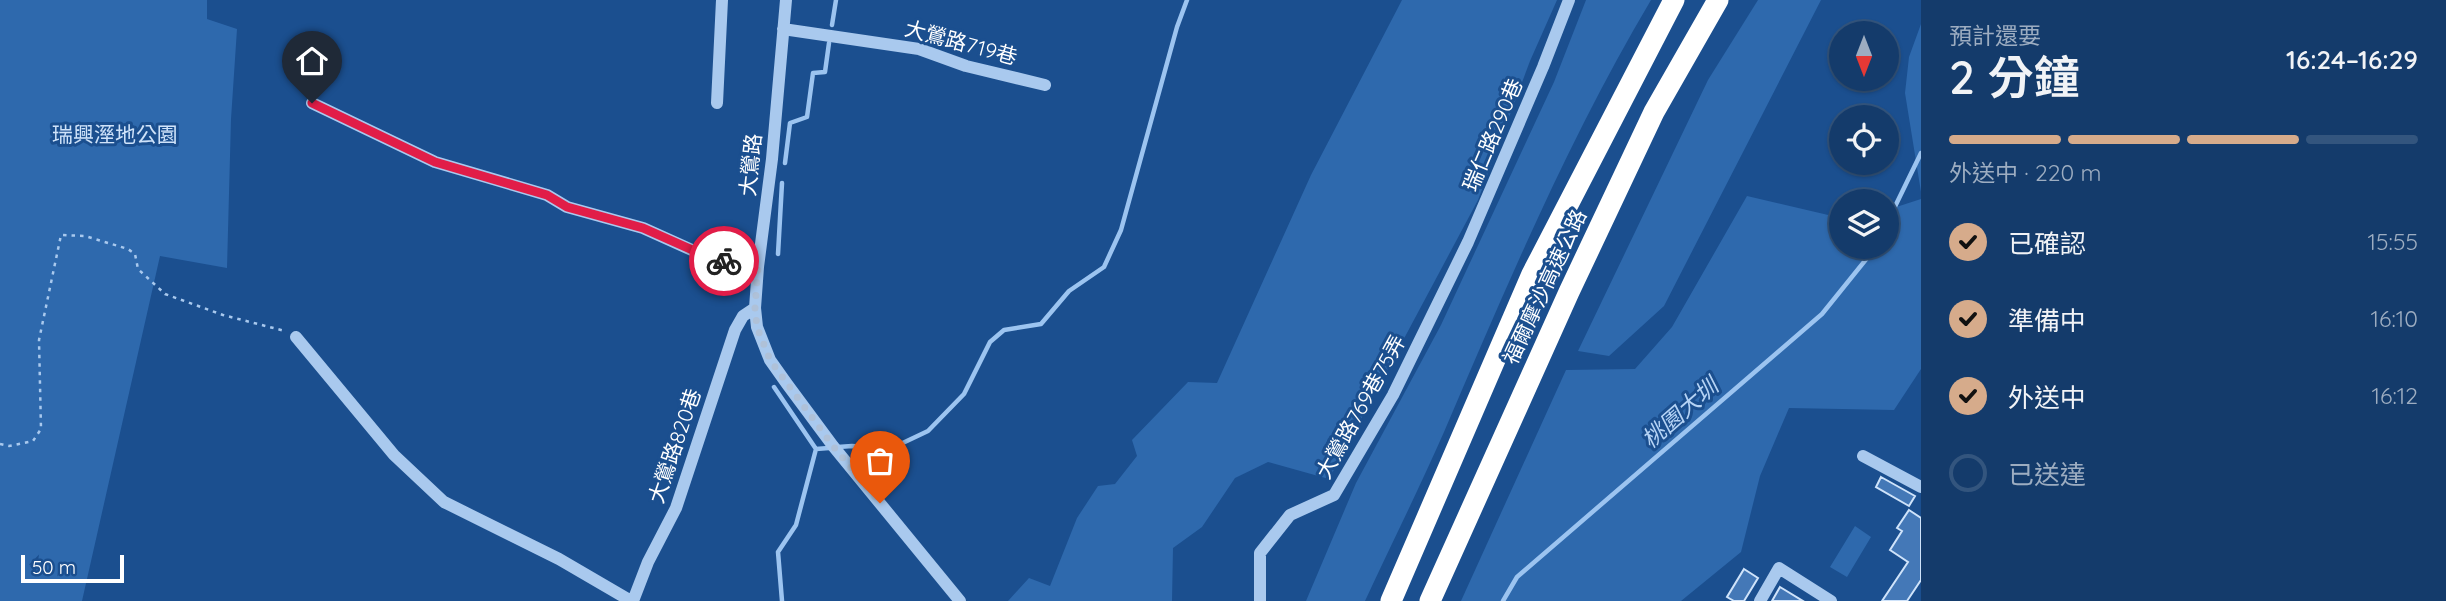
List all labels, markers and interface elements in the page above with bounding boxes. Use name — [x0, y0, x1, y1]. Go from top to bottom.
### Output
street label: 大鶯路719巷 — [902, 15, 1020, 70]
north arrow — [1829, 21, 1899, 91]
map controls — [1829, 21, 1899, 259]
text: 預計還要 — [1949, 21, 2041, 50]
pin — [282, 31, 342, 103]
icon: home — [293, 42, 331, 80]
text: 16:24–16:29 — [2286, 43, 2418, 76]
text: 2 分鐘 — [1949, 48, 2080, 106]
street label: 瑞仁路290巷 — [1457, 74, 1527, 195]
button: locate — [1829, 105, 1899, 175]
park label: 瑞興溼地公園 — [52, 121, 178, 147]
street label: 大鶯路 — [734, 132, 766, 198]
text: 外送中 · 220 m — [1949, 158, 2101, 187]
button: layers — [1829, 189, 1899, 259]
street label: 福爾摩沙高速公路 — [1497, 205, 1591, 368]
icon: check — [1949, 223, 1987, 261]
courier — [689, 226, 759, 296]
text: 已確認 — [2008, 227, 2086, 260]
text: 15:55 — [2368, 227, 2418, 256]
icon: bike — [705, 242, 743, 280]
icon: check — [1949, 300, 1987, 338]
text: 準備中 — [2008, 304, 2086, 337]
text: 16:10 — [2371, 304, 2418, 333]
street label: 大鶯路769巷75弄 — [1310, 330, 1410, 483]
water label: 桃園大圳 — [1635, 370, 1726, 454]
icon: check — [1949, 377, 1987, 415]
text: 外送中 — [2008, 381, 2086, 414]
text: 16:12 — [2372, 381, 2418, 410]
street label: 大鶯路820巷 — [642, 385, 706, 506]
pin — [850, 431, 910, 503]
icon: bag — [861, 442, 899, 480]
text: 已送達 — [2008, 458, 2086, 491]
scale bar — [21, 552, 124, 584]
text: 50 m — [32, 555, 76, 579]

